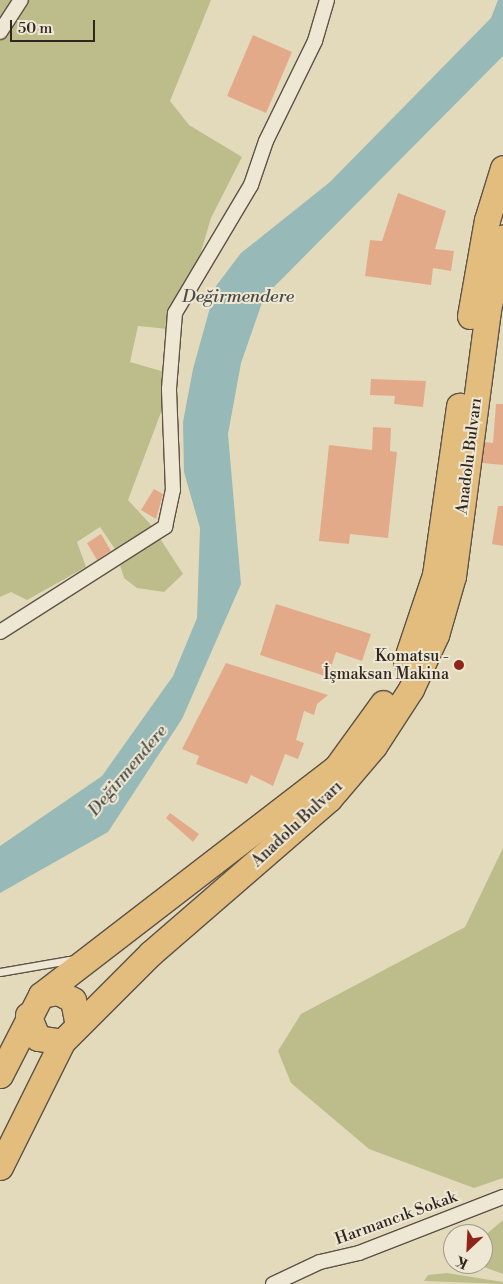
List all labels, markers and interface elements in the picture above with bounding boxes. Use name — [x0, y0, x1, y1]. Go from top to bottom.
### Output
scale bar — [12, 10, 98, 42]
text: 50 m — [18, 19, 52, 38]
water label: Değirmendere — [182, 286, 294, 308]
street label: Anadolu Bulvarı — [452, 397, 486, 515]
place label: Komatsu - İşmaksan Makina — [323, 646, 449, 684]
marker: Komatsu - İşmaksan Makina — [453, 659, 465, 671]
water label: Değirmendere — [84, 721, 172, 821]
street label: Anadolu Bulvarı — [248, 777, 346, 871]
street label: Harmancık Sokak — [332, 1187, 460, 1249]
north arrow — [443, 1224, 493, 1274]
text: K — [453, 1251, 471, 1272]

